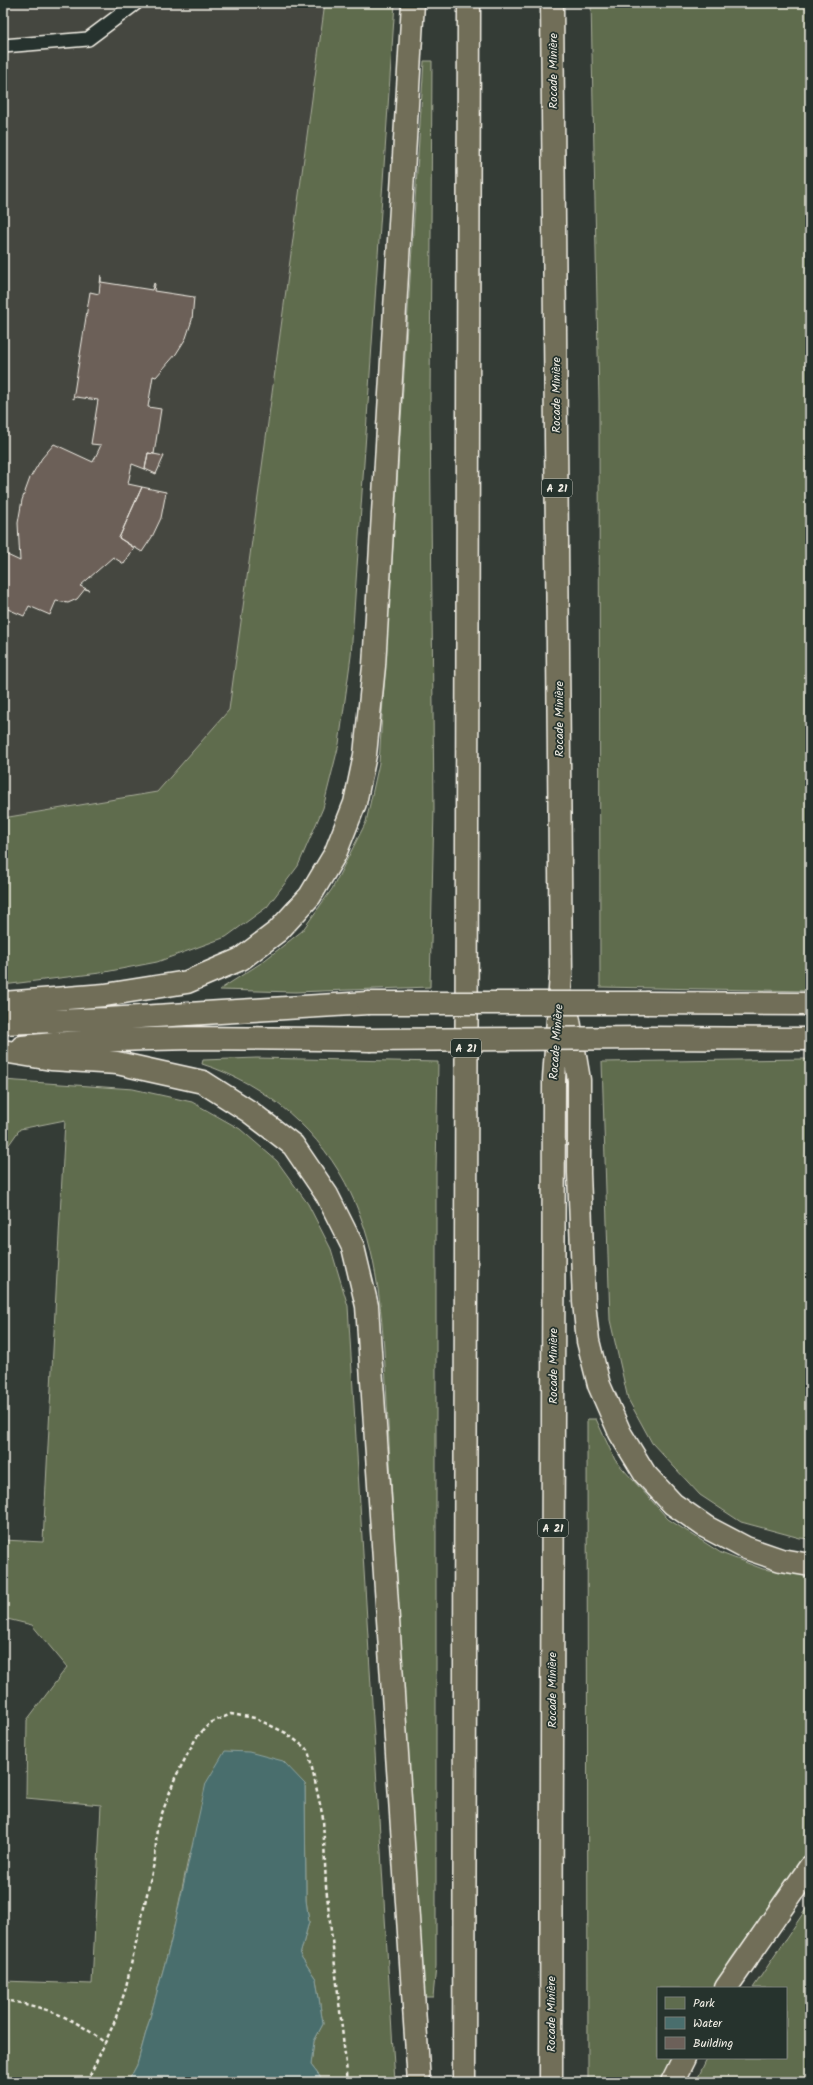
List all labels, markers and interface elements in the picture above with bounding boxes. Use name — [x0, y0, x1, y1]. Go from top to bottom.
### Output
street label: Rocade Minière — [544, 32, 563, 109]
street label: Rocade Minière — [547, 356, 566, 433]
road number: A 21 — [542, 479, 572, 497]
street label: Rocade Minière — [550, 680, 569, 757]
street label: Rocade Minière — [544, 1003, 569, 1081]
road number: A 21 — [451, 1039, 481, 1057]
street label: Rocade Minière — [544, 1327, 563, 1404]
road number: A 21 — [538, 1519, 568, 1537]
street label: Rocade Minière — [543, 1651, 562, 1728]
street label: Rocade Minière — [542, 1975, 561, 2052]
legend — [657, 1987, 787, 2059]
text: Park — [693, 1994, 715, 2013]
text: Water — [693, 2014, 723, 2033]
text: Building — [693, 2034, 733, 2053]

